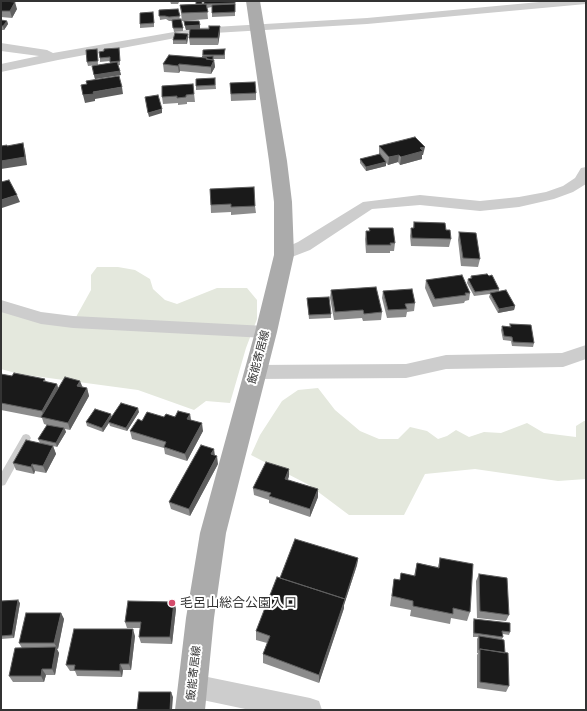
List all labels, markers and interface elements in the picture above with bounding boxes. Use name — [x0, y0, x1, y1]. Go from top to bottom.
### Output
street label: 飯能寄居線 — [246, 329, 272, 385]
place label: 毛呂山総合公園入口 — [180, 595, 297, 611]
marker: 毛呂山総合公園入口 — [167, 598, 177, 608]
street label: 飯能寄居線 — [185, 645, 203, 701]

